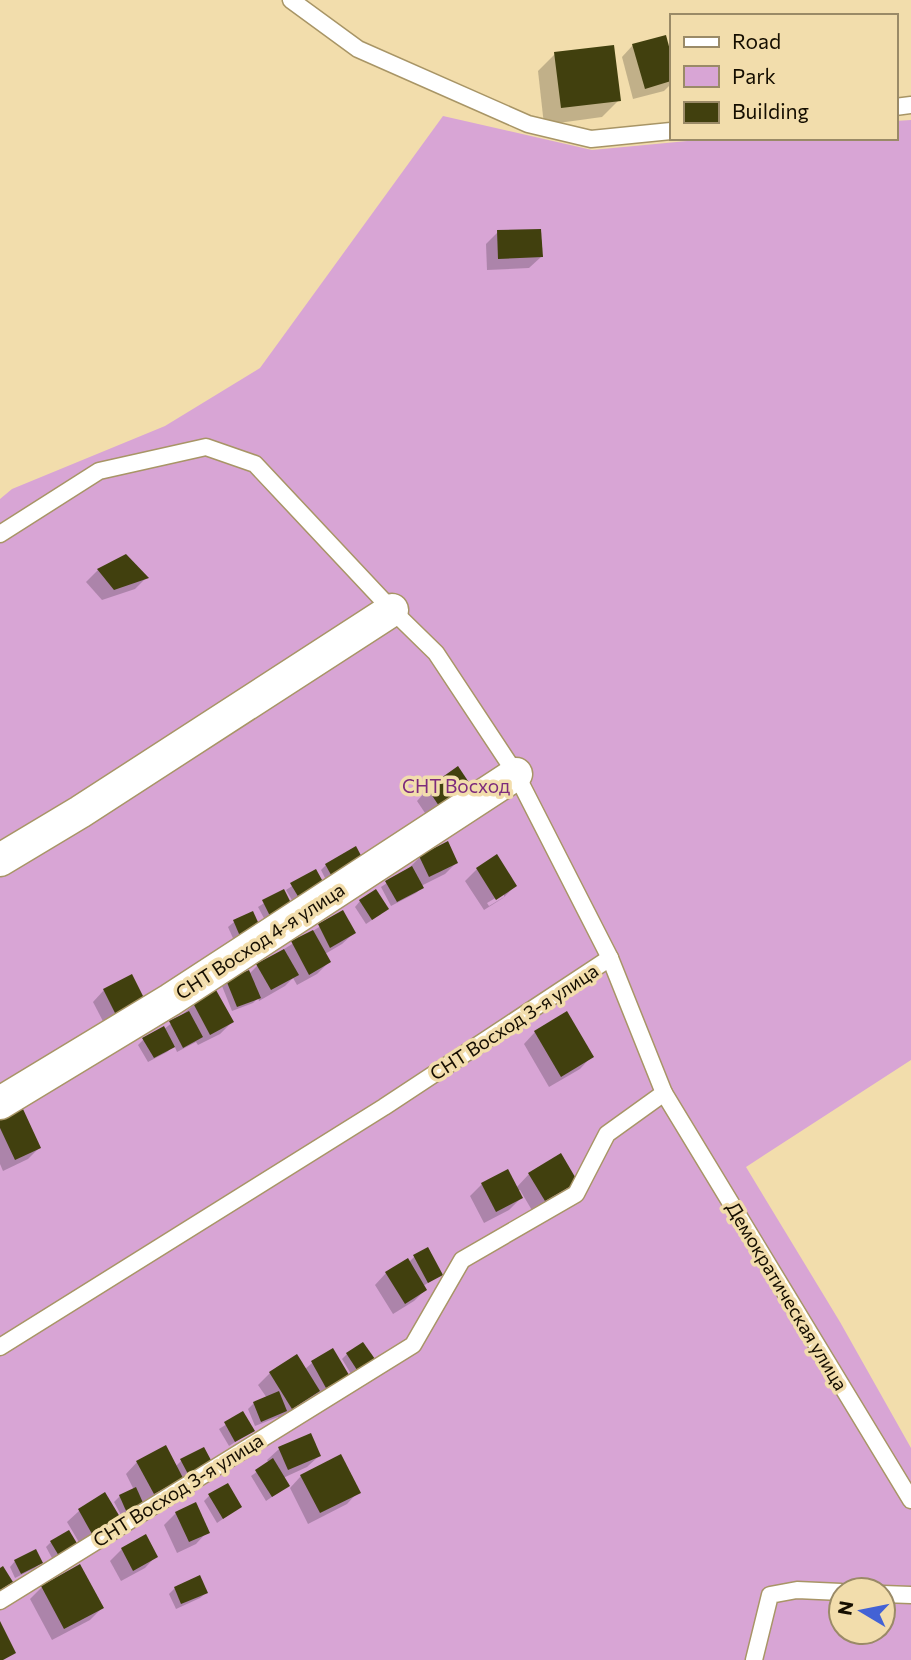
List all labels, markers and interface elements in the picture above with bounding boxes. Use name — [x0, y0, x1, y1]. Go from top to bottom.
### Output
legend — [670, 14, 897, 140]
text: Road — [732, 28, 781, 53]
text: Park — [732, 63, 776, 88]
text: Building — [732, 98, 809, 123]
park label: СНТ Восход — [402, 774, 510, 797]
street label: СНТ Восход 4-я улица — [171, 877, 349, 1004]
street label: СНТ Восход 3-я улица — [425, 959, 602, 1085]
street label: Демократическая улица — [722, 1197, 853, 1394]
street label: СНТ Восход 3-я улица — [88, 1428, 267, 1551]
north arrow — [827, 1576, 897, 1646]
text: N — [832, 1599, 857, 1617]

